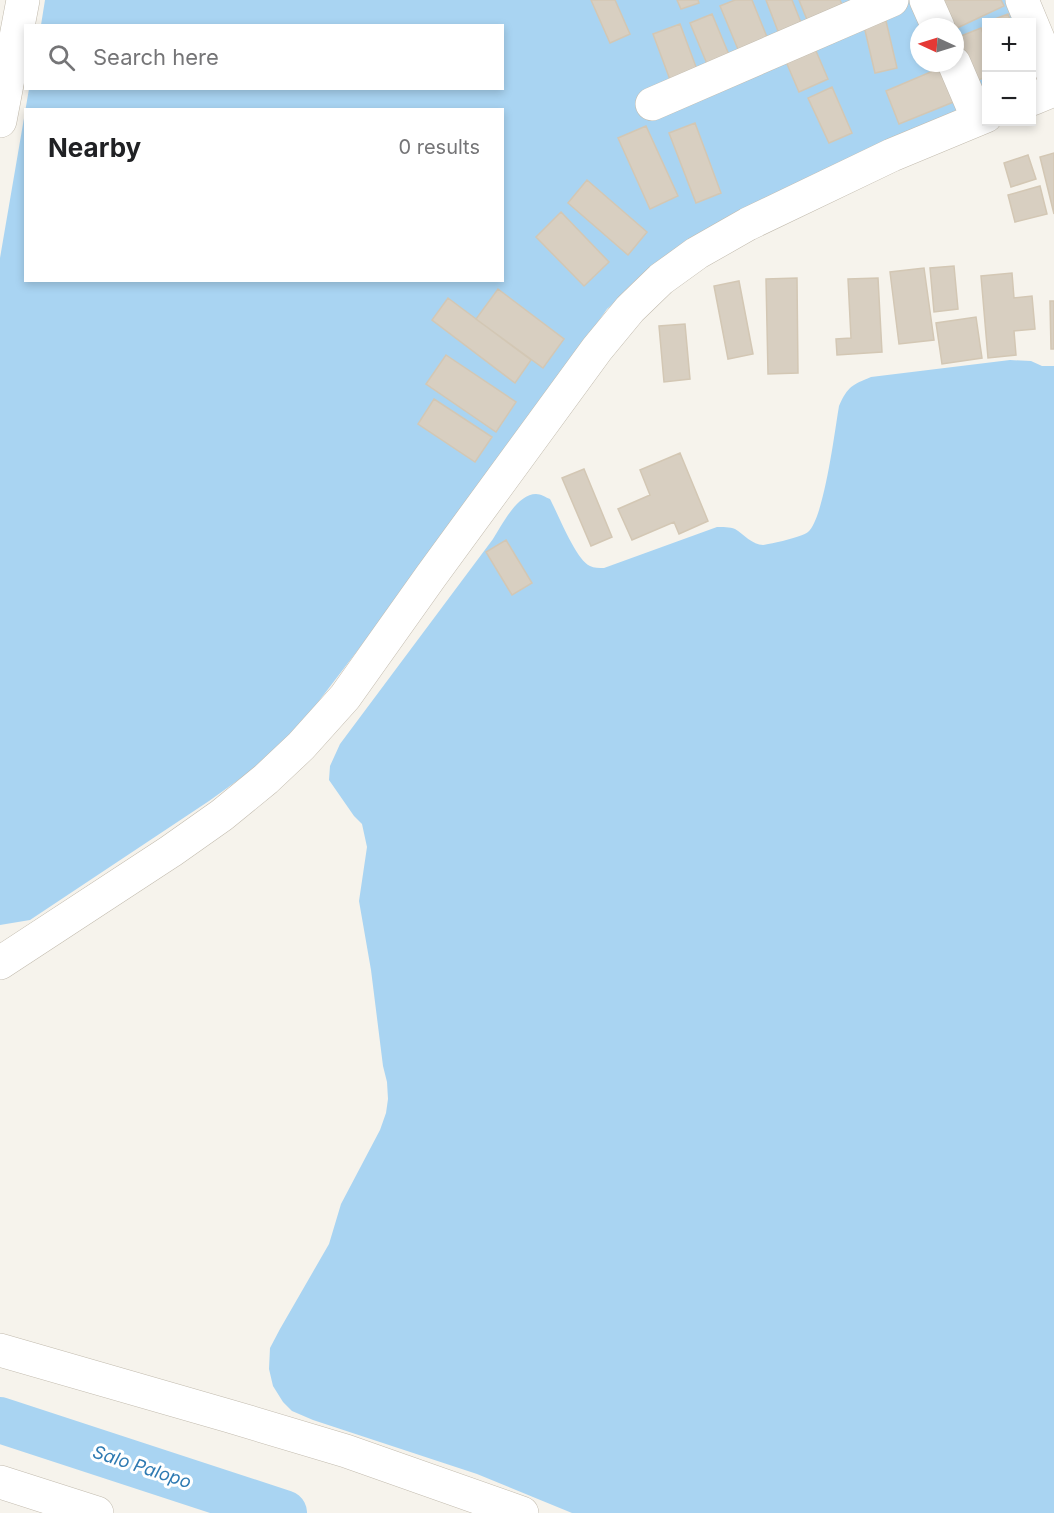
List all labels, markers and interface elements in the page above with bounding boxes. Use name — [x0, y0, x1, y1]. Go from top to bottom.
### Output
north arrow — [910, 18, 964, 72]
map controls — [982, 18, 1036, 126]
button: + — [982, 18, 1036, 72]
search box — [24, 24, 504, 90]
icon: search — [45, 41, 78, 74]
text: Search here — [93, 44, 219, 70]
button: − — [982, 72, 1036, 126]
text: Nearby — [48, 132, 141, 163]
text: 0 results — [398, 135, 480, 159]
water label: Salo Palopo — [90, 1441, 194, 1492]

